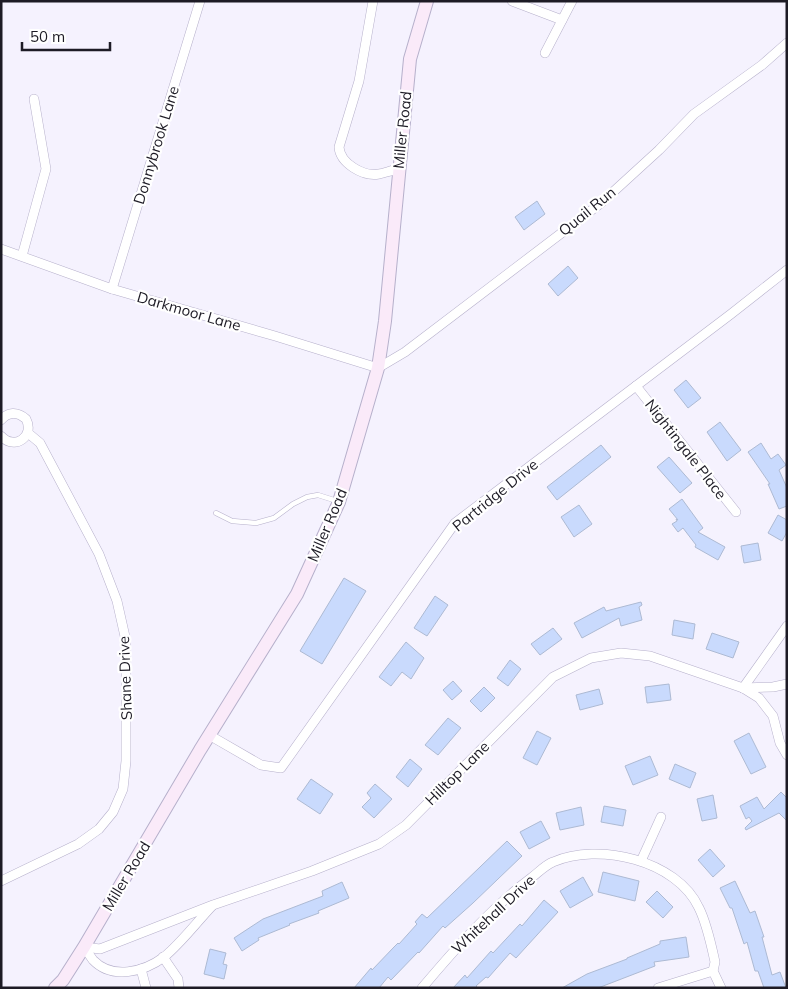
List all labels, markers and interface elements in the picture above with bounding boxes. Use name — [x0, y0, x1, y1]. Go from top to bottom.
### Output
scale bar — [22, 20, 110, 52]
text: 50 m — [30, 27, 65, 46]
street label: Donnybrook Lane — [129, 84, 183, 206]
street label: Miller Road — [388, 90, 416, 170]
street label: Quail Run — [555, 182, 619, 240]
street label: Darkmoor Lane — [135, 287, 243, 335]
street label: Nightingale Place — [641, 395, 731, 503]
street label: Partridge Drive — [448, 455, 542, 535]
street label: Miller Road — [303, 485, 351, 565]
street label: Shane Drive — [114, 636, 136, 720]
street label: Hilltop Lane — [421, 737, 493, 809]
street label: Miller Road — [98, 838, 154, 914]
street label: Whitehall Drive — [447, 870, 539, 958]

